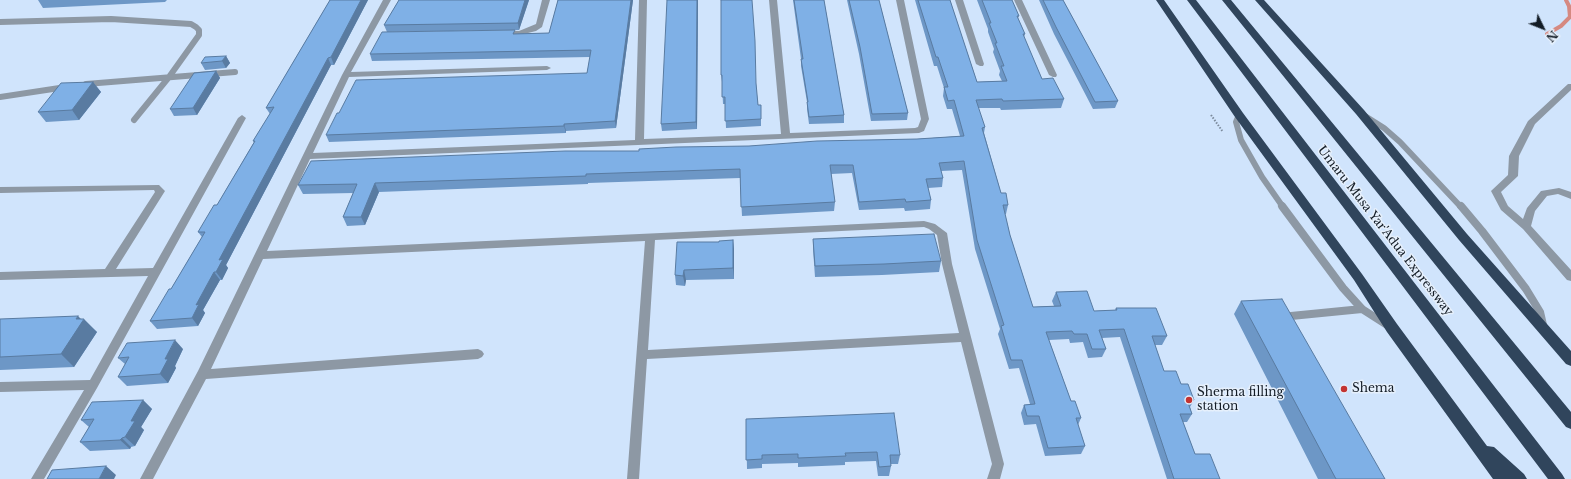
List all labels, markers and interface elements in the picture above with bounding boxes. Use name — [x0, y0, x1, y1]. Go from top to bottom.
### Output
north arrow — [1523, 8, 1563, 48]
text: N — [1543, 28, 1560, 45]
street label: Umaru Musa Yar'Adua Expressway — [1314, 143, 1456, 319]
place label: Shema — [1352, 382, 1394, 396]
marker: Shema — [1339, 384, 1349, 394]
place label: Sherma filling station — [1197, 386, 1284, 414]
marker: Sherma filling station — [1184, 395, 1194, 405]

